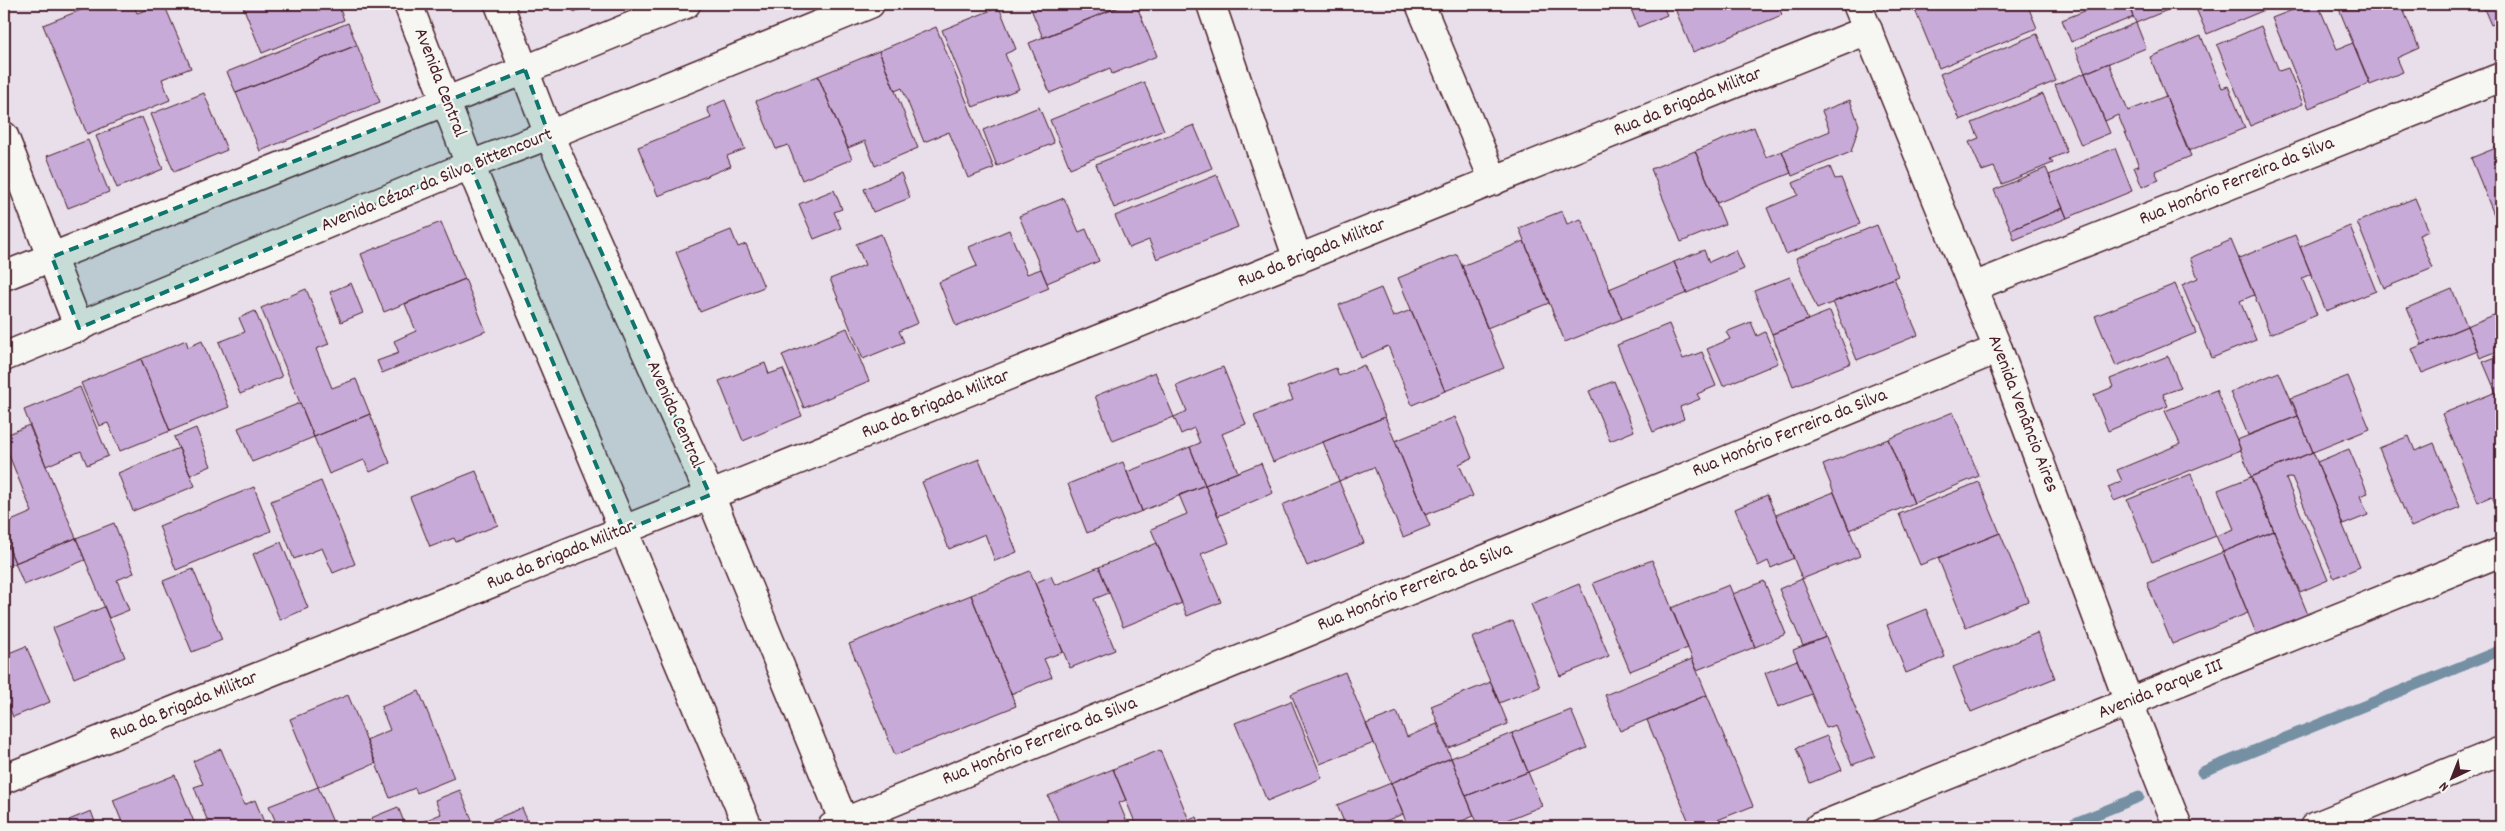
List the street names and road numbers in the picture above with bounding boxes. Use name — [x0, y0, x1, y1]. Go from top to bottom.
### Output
street label: Avenida Central — [406, 24, 472, 142]
street label: Rua da Brigada Militar — [1610, 61, 1766, 145]
street label: Avenida Cézar da Silva Bittencourt — [317, 122, 557, 240]
street label: Rua Honório Ferreira da Silva — [2136, 130, 2339, 233]
street label: Rua da Brigada Militar — [1234, 212, 1390, 296]
street label: Avenida Venâncio Aires — [1980, 331, 2064, 497]
street label: Avenida Central — [638, 357, 710, 474]
street label: Rua da Brigada Militar — [858, 363, 1014, 447]
street label: Rua Honório Ferreira da Silva — [1689, 382, 1892, 485]
street label: Rua da Brigada Militar — [483, 514, 639, 598]
street label: Rua Honório Ferreira da Silva — [1314, 536, 1517, 639]
street label: Avenida Parque III — [2094, 653, 2228, 727]
street label: Rua da Brigada Militar — [106, 665, 262, 749]
street label: Rua Honório Ferreira da Silva — [939, 690, 1142, 793]

